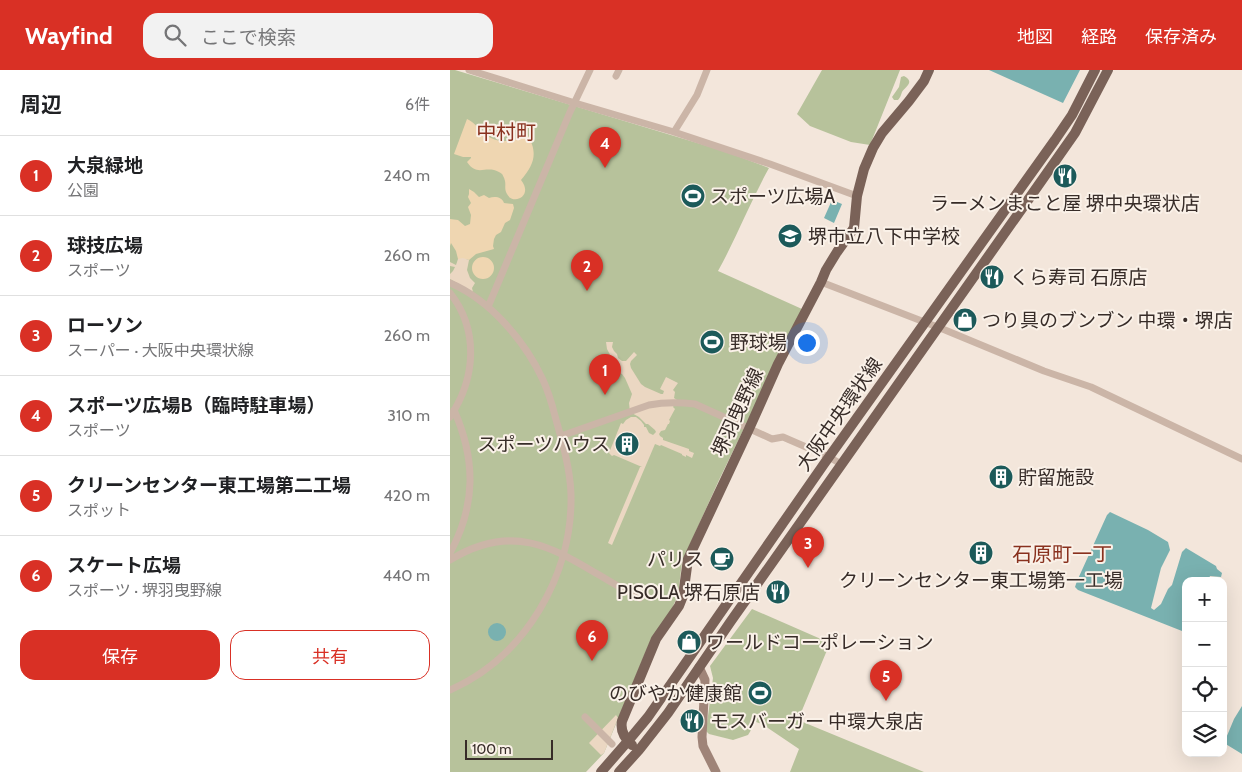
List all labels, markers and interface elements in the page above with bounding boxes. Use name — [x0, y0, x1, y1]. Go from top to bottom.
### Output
search box — [143, 13, 493, 58]
text: Wayfind — [25, 21, 113, 50]
icon: search — [161, 21, 189, 49]
text: ここで検索 — [201, 26, 296, 49]
text: 地図 — [1017, 26, 1053, 48]
text: 経路 — [1081, 26, 1117, 48]
text: 保存済み — [1145, 26, 1217, 48]
text: 周辺 — [20, 92, 62, 117]
text: 6件 — [405, 95, 430, 114]
district label: 中村町 — [476, 120, 536, 144]
pin: 4 — [589, 127, 621, 168]
text: 大泉緑地 — [67, 154, 143, 177]
restaurant icon: ラーメンまこと屋 堺中央環状店 — [1052, 163, 1078, 189]
text: 1 — [33, 166, 39, 185]
text: 240 m — [384, 166, 430, 185]
text: 公園 — [67, 181, 99, 200]
sports icon: スポーツ広場A — [680, 183, 706, 209]
place label: スポーツ広場A — [710, 185, 836, 208]
place label: ラーメンまこと屋 堺中央環状店 — [930, 192, 1200, 215]
school or university icon: 堺市立八下中学校 — [777, 223, 803, 249]
place label: 堺市立八下中学校 — [808, 225, 960, 248]
text: 球技広場 — [67, 234, 143, 257]
text: 2 — [32, 246, 40, 265]
text: 260 m — [384, 246, 430, 265]
pin: 2 — [571, 250, 603, 291]
text: スポーツ — [67, 261, 131, 280]
restaurant icon: くら寿司 石原店 — [979, 264, 1005, 290]
place label: くら寿司 石原店 — [1010, 266, 1147, 289]
shop icon: つり具のブンブン 中環・堺店 — [952, 307, 978, 333]
place label: つり具のブンブン 中環・堺店 — [982, 309, 1233, 332]
text: ローソン — [67, 314, 143, 337]
text: 3 — [32, 326, 40, 345]
text: 260 m — [384, 326, 430, 345]
sports icon: 野球場 — [699, 329, 725, 355]
your location — [794, 330, 820, 356]
place label: 野球場 — [730, 331, 787, 354]
text: スーパー · 大阪中央環状線 — [67, 341, 254, 360]
street label: 大阪中央環状線 — [792, 353, 887, 475]
pin: 1 — [589, 354, 621, 395]
street label: 堺羽曳野線 — [707, 364, 768, 460]
text: スポーツ広場B（臨時駐車場） — [67, 394, 326, 417]
text: 4 — [31, 406, 41, 425]
text: 310 m — [387, 406, 430, 425]
text: スポーツ — [67, 421, 131, 440]
building icon: スポーツハウス — [614, 431, 640, 457]
place label: スポーツハウス — [477, 433, 610, 456]
building icon: 貯留施設 — [988, 464, 1014, 490]
place label: 貯留施設 — [1018, 466, 1094, 489]
text: クリーンセンター東工場第二工場 — [67, 474, 351, 497]
text: 5 — [32, 486, 40, 505]
text: 420 m — [384, 486, 430, 505]
text: スポット — [67, 501, 131, 520]
pin: 3 — [792, 527, 824, 568]
building icon: クリーンセンター東工場第一工場 — [968, 540, 994, 566]
district label: 石原町一丁 — [1012, 542, 1112, 566]
cafe icon: パリス — [709, 546, 735, 572]
place label: パリス — [647, 548, 704, 571]
text: スケート広場 — [67, 554, 181, 577]
text: 6 — [32, 566, 41, 585]
text: 440 m — [383, 566, 430, 585]
place label: クリーンセンター東工場第一工場 — [839, 569, 1123, 592]
map controls — [1182, 577, 1227, 757]
button: + — [1182, 577, 1227, 622]
restaurant icon: PISOLA 堺石原店 — [765, 579, 791, 605]
text: スポーツ · 堺羽曳野線 — [67, 581, 222, 600]
place label: PISOLA 堺石原店 — [617, 581, 760, 604]
pin: 6 — [576, 620, 608, 661]
button: − — [1182, 622, 1227, 667]
shop icon: ワールドコーポレーション — [676, 629, 702, 655]
button: 保存 — [20, 630, 220, 680]
button: 共有 — [230, 630, 430, 680]
place label: ワールドコーポレーション — [706, 631, 934, 654]
pin: 5 — [870, 660, 902, 701]
button: locate — [1182, 667, 1227, 712]
sports icon: のびやか健康館 — [747, 680, 773, 706]
place label: のびやか健康館 — [609, 682, 742, 705]
restaurant icon: モスバーガー 中環大泉店 — [679, 708, 705, 734]
place label: モスバーガー 中環大泉店 — [710, 710, 923, 733]
button: layers — [1182, 712, 1227, 757]
scale bar — [465, 737, 552, 760]
text: 100 m — [472, 740, 512, 758]

